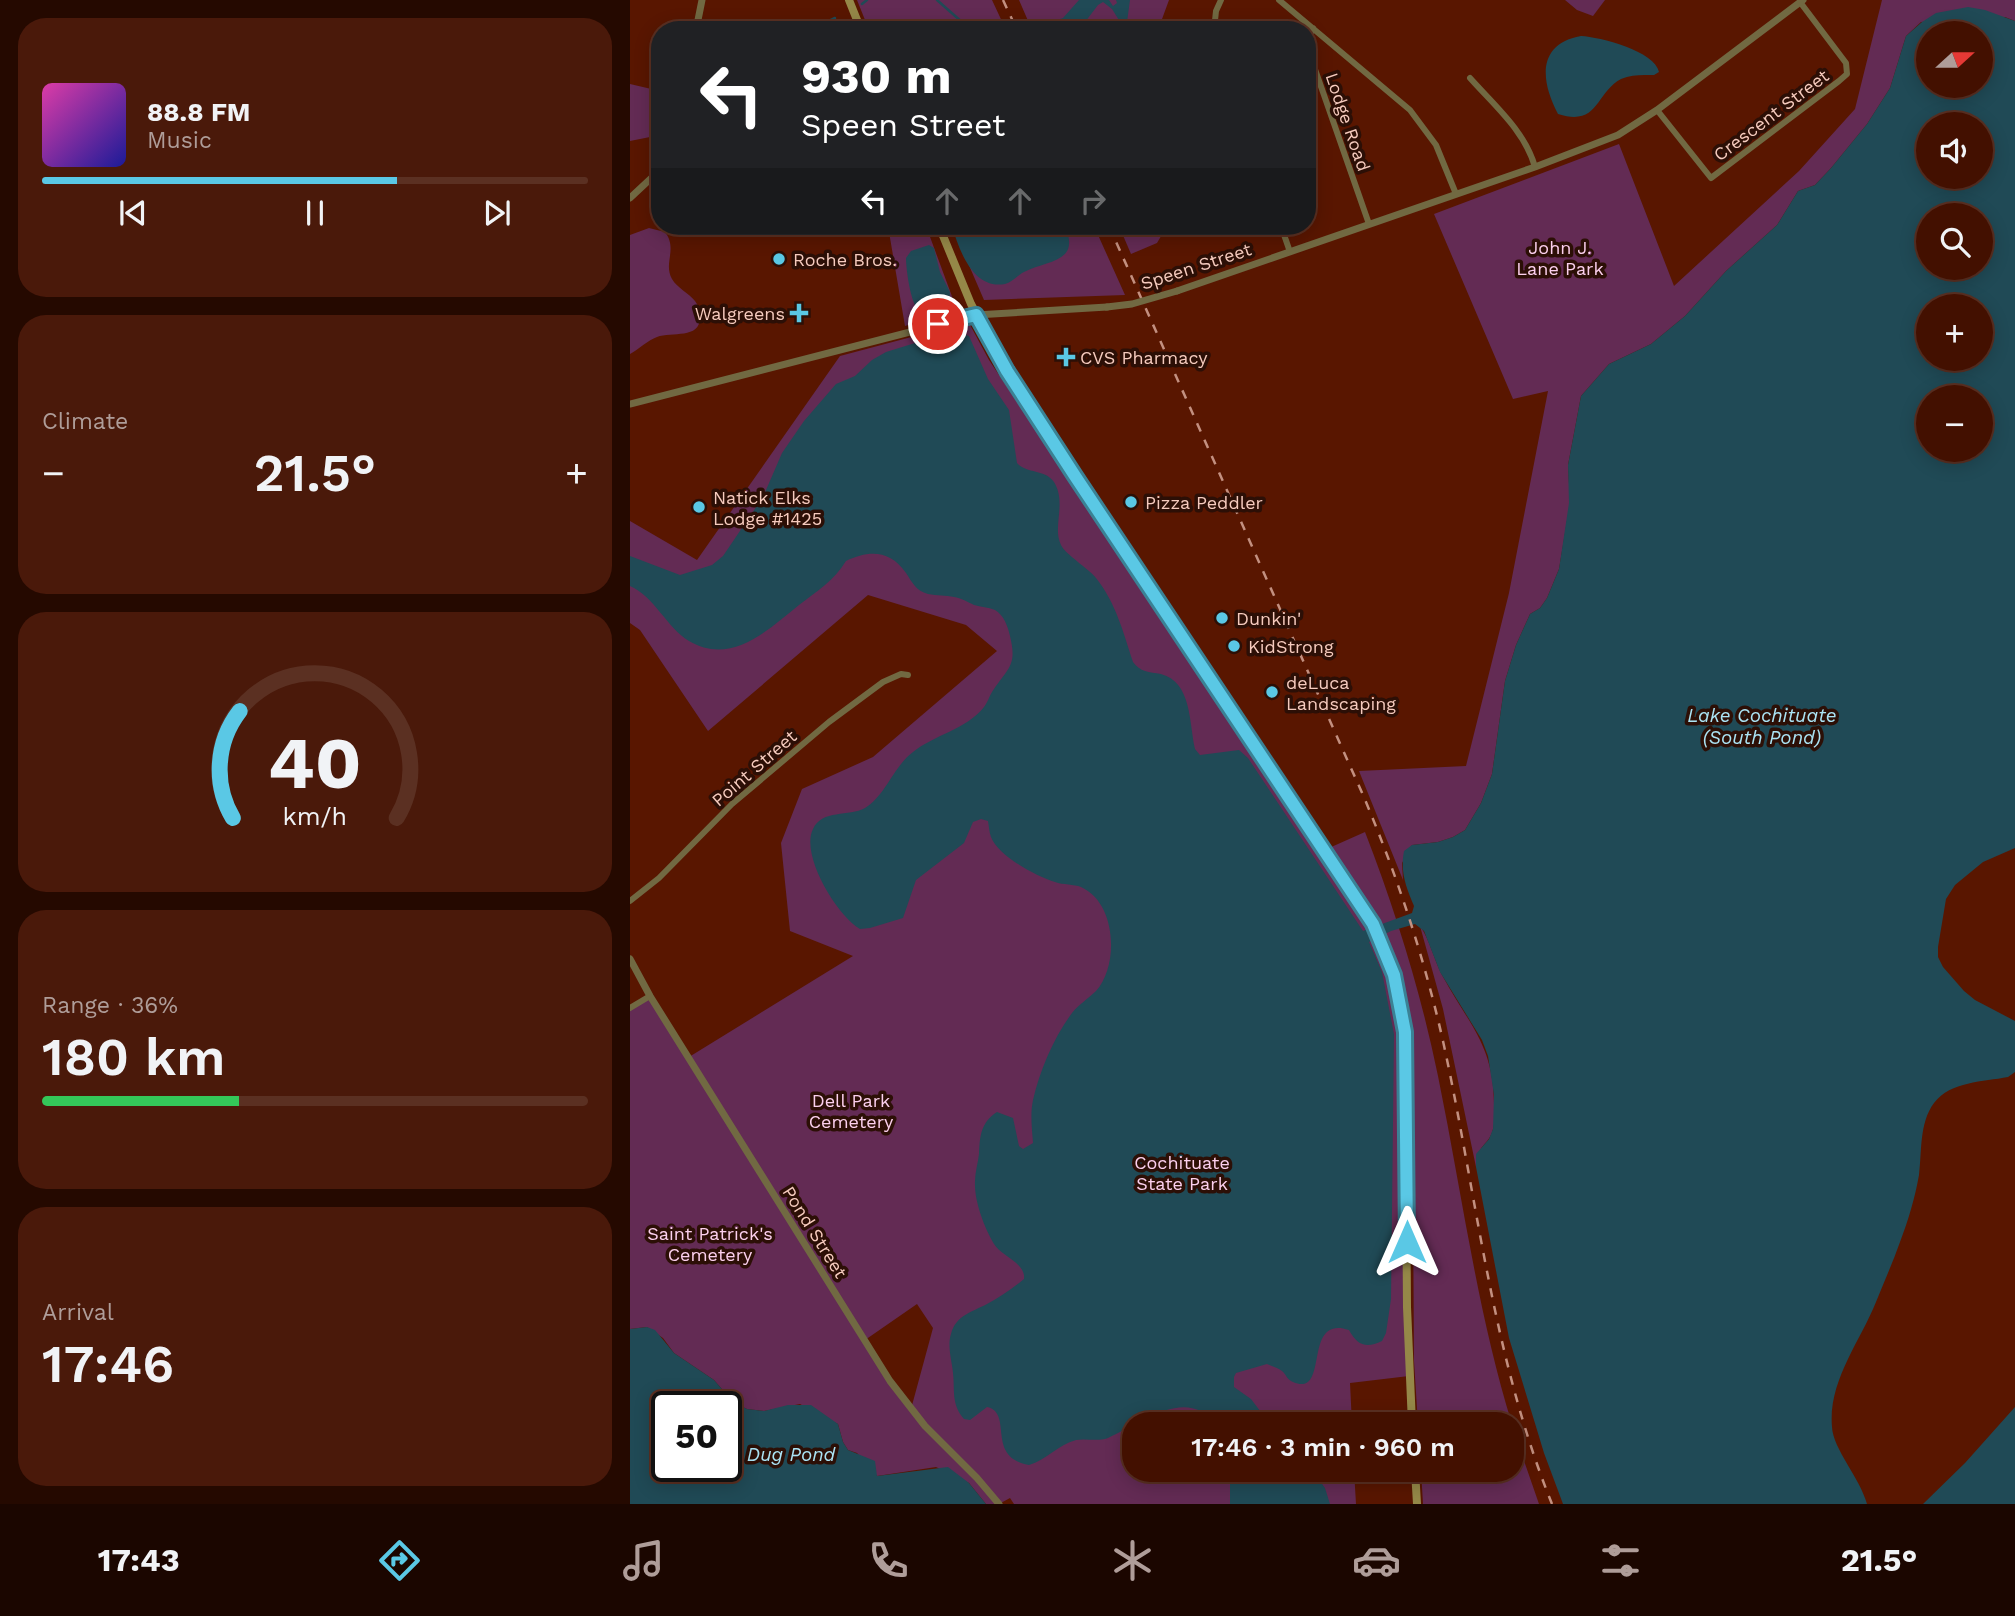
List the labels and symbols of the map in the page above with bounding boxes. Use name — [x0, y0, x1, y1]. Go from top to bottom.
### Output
north arrow — [1916, 21, 1993, 98]
street label: Crescent Street — [1709, 65, 1833, 165]
street label: Lodge Road — [1321, 70, 1375, 174]
park label: John J. Lane Park — [1516, 237, 1604, 279]
street label: Speen Street — [1138, 238, 1254, 294]
place label: Roche Bros. — [793, 249, 897, 270]
marker: Roche Bros. — [771, 251, 787, 267]
pin — [908, 294, 968, 354]
place label: Walgreens — [695, 303, 785, 324]
marker: Walgreens — [791, 305, 807, 321]
place label: CVS Pharmacy — [1080, 347, 1208, 368]
marker: CVS Pharmacy — [1058, 349, 1074, 365]
place label: Natick Elks Lodge #1425 — [713, 487, 822, 529]
place label: Pizza Peddler — [1145, 492, 1263, 513]
marker: Pizza Peddler — [1123, 494, 1139, 510]
marker: Natick Elks Lodge #1425 — [691, 499, 707, 515]
place label: Dunkin' — [1236, 608, 1301, 629]
marker: Dunkin' — [1214, 610, 1230, 626]
place label: KidStrong — [1248, 636, 1334, 657]
marker: KidStrong — [1226, 638, 1242, 654]
place label: deLuca Landscaping — [1286, 672, 1396, 714]
marker: deLuca Landscaping — [1264, 684, 1280, 700]
water label: Lake Cochituate (South Pond) — [1687, 704, 1837, 749]
street label: Point Street — [707, 725, 801, 810]
park label: Dell Park Cemetery — [809, 1090, 894, 1132]
park label: Cochituate State Park — [1134, 1152, 1230, 1194]
street label: Pond Street — [778, 1182, 852, 1282]
position arrow — [1370, 1205, 1444, 1279]
park label: Saint Patrick's Cemetery — [647, 1223, 773, 1265]
speed limit sign: 50 — [651, 1391, 742, 1482]
water label: Dug Pond — [747, 1443, 837, 1466]

